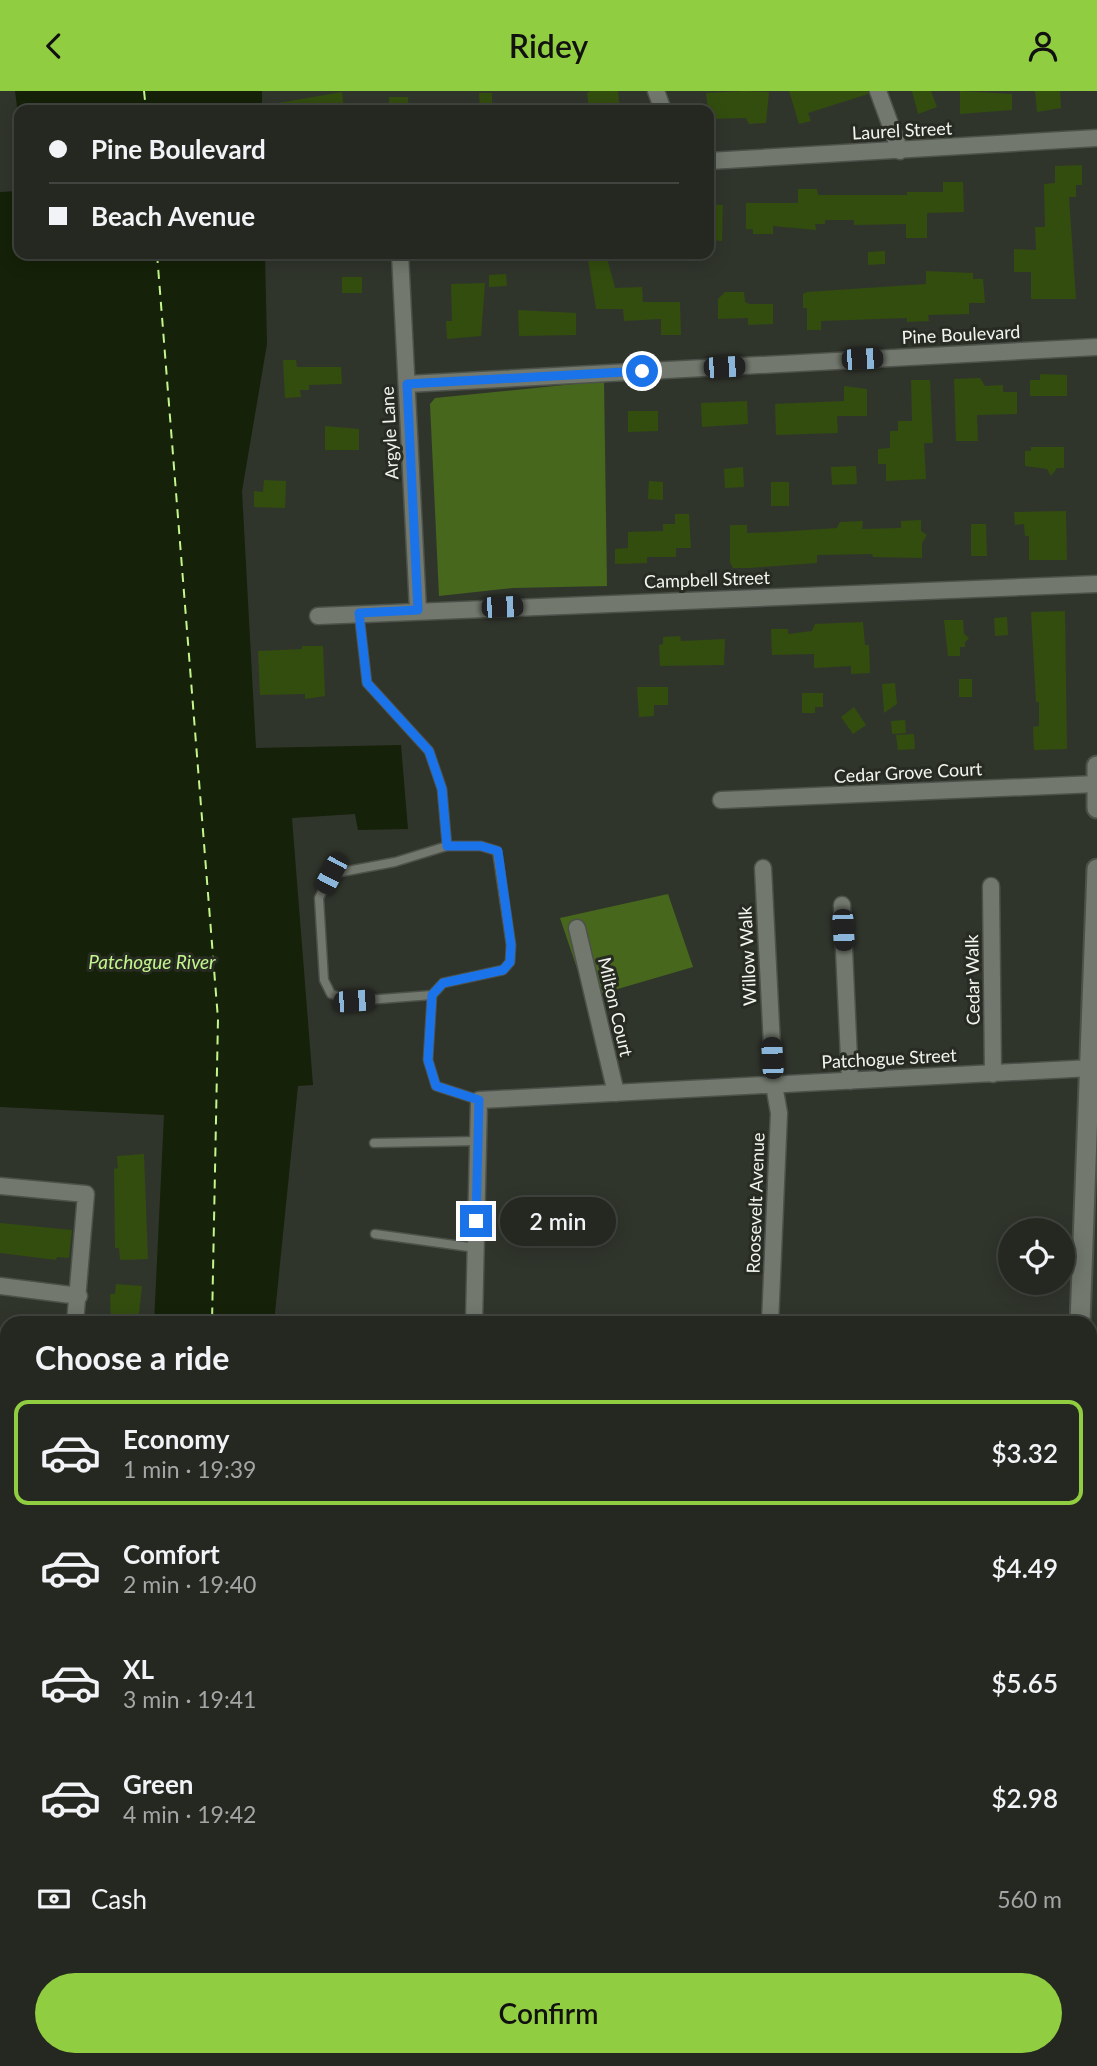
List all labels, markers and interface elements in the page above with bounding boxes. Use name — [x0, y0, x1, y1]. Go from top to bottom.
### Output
text: Ridey — [509, 26, 588, 65]
icon: back — [35, 27, 73, 65]
icon: person — [1024, 27, 1062, 65]
street label: Laurel Street — [851, 116, 953, 144]
text: Pine Boulevard — [91, 133, 266, 165]
text: Beach Avenue — [91, 200, 255, 232]
street label: Pine Boulevard — [901, 320, 1021, 348]
car — [841, 347, 884, 371]
route start — [626, 355, 658, 387]
car — [703, 355, 746, 379]
street label: Argyle Lane — [376, 386, 402, 480]
street label: Campbell Street — [644, 566, 771, 592]
car — [481, 596, 524, 618]
street label: Cedar Grove Court — [833, 757, 983, 787]
car — [312, 851, 351, 897]
street label: Willow Walk — [733, 905, 761, 1006]
car — [832, 908, 855, 952]
street label: Cedar Walk — [960, 934, 984, 1026]
water label: Patchogue River — [88, 950, 216, 973]
street label: Milton Court — [594, 955, 638, 1059]
car — [333, 989, 376, 1013]
car — [761, 1036, 784, 1080]
street label: Patchogue Street — [821, 1043, 958, 1073]
street label: Roosevelt Avenue — [742, 1132, 768, 1274]
callout: 2 min — [500, 1197, 616, 1245]
route end — [460, 1205, 492, 1237]
text: 2 min — [530, 1207, 586, 1235]
map controls — [998, 1218, 1075, 1295]
button: locate — [998, 1218, 1075, 1295]
text: Choose a ride — [35, 1338, 229, 1377]
icon: car — [39, 1421, 102, 1484]
text: Economy — [123, 1423, 229, 1455]
text: $3.32 — [992, 1437, 1058, 1469]
text: 1 min · 19:39 — [123, 1455, 256, 1483]
icon: car — [39, 1536, 102, 1599]
text: Comfort — [123, 1538, 220, 1570]
text: $4.49 — [992, 1552, 1058, 1584]
text: 2 min · 19:40 — [123, 1570, 256, 1598]
icon: car — [39, 1651, 102, 1714]
text: XL — [123, 1653, 154, 1685]
text: $5.65 — [992, 1667, 1058, 1699]
text: 3 min · 19:41 — [123, 1685, 256, 1713]
icon: car — [39, 1766, 102, 1829]
text: Green — [123, 1768, 193, 1800]
text: $2.98 — [992, 1782, 1058, 1814]
text: 4 min · 19:42 — [123, 1800, 256, 1828]
icon: cash — [35, 1880, 73, 1918]
text: Cash — [91, 1883, 147, 1915]
text: 560 m — [997, 1885, 1062, 1913]
button: Confirm — [35, 1973, 1062, 2053]

